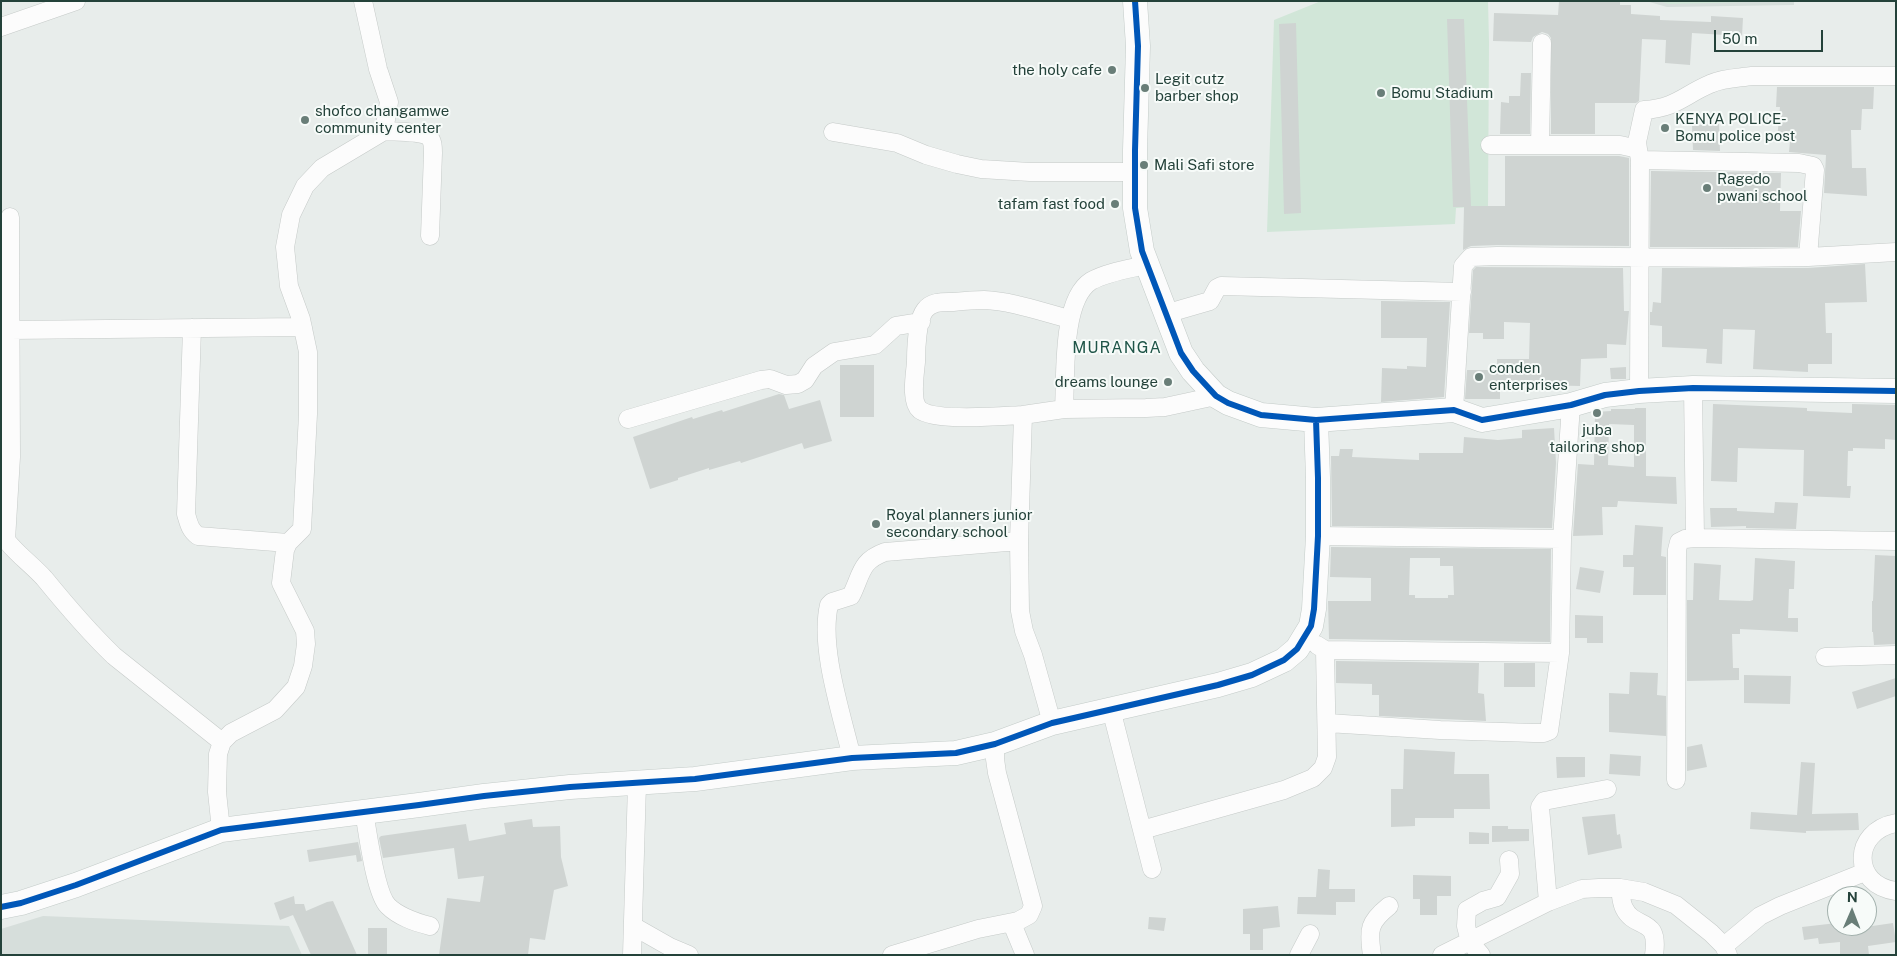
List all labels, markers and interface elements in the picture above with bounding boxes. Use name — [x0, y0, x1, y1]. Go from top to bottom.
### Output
scale bar — [1717, 20, 1826, 52]
text: 50 m — [1722, 30, 1757, 47]
place label: the holy cafe — [1012, 61, 1102, 79]
marker: the holy cafe — [1106, 64, 1118, 76]
place label: Legit cutz barber shop — [1155, 70, 1239, 105]
marker: Legit cutz barber shop — [1139, 82, 1151, 94]
place label: Bomu Stadium — [1391, 84, 1493, 102]
marker: Bomu Stadium — [1375, 87, 1387, 99]
place label: shofco changamwe community center — [315, 102, 449, 137]
place label: KENYA POLICE- Bomu police post — [1675, 110, 1795, 145]
marker: shofco changamwe community center — [299, 114, 311, 126]
marker: KENYA POLICE- Bomu police post — [1659, 122, 1671, 134]
place label: Mali Safi store — [1154, 156, 1254, 174]
marker: Mali Safi store — [1138, 159, 1150, 171]
place label: Ragedo pwani school — [1717, 170, 1807, 205]
marker: Ragedo pwani school — [1701, 182, 1713, 194]
place label: tafam fast food — [997, 195, 1105, 213]
marker: tafam fast food — [1109, 198, 1121, 210]
district label: MURANGA — [1071, 338, 1163, 358]
place label: conden enterprises — [1489, 359, 1568, 394]
marker: conden enterprises — [1473, 371, 1485, 383]
place label: dreams lounge — [1055, 373, 1158, 391]
marker: dreams lounge — [1162, 376, 1174, 388]
marker: juba tailoring shop — [1591, 407, 1603, 419]
place label: juba tailoring shop — [1549, 421, 1645, 456]
place label: Royal planners junior secondary school — [886, 506, 1033, 541]
marker: Royal planners junior secondary school — [870, 518, 882, 530]
north arrow — [1827, 886, 1877, 936]
text: N — [1847, 889, 1858, 905]

